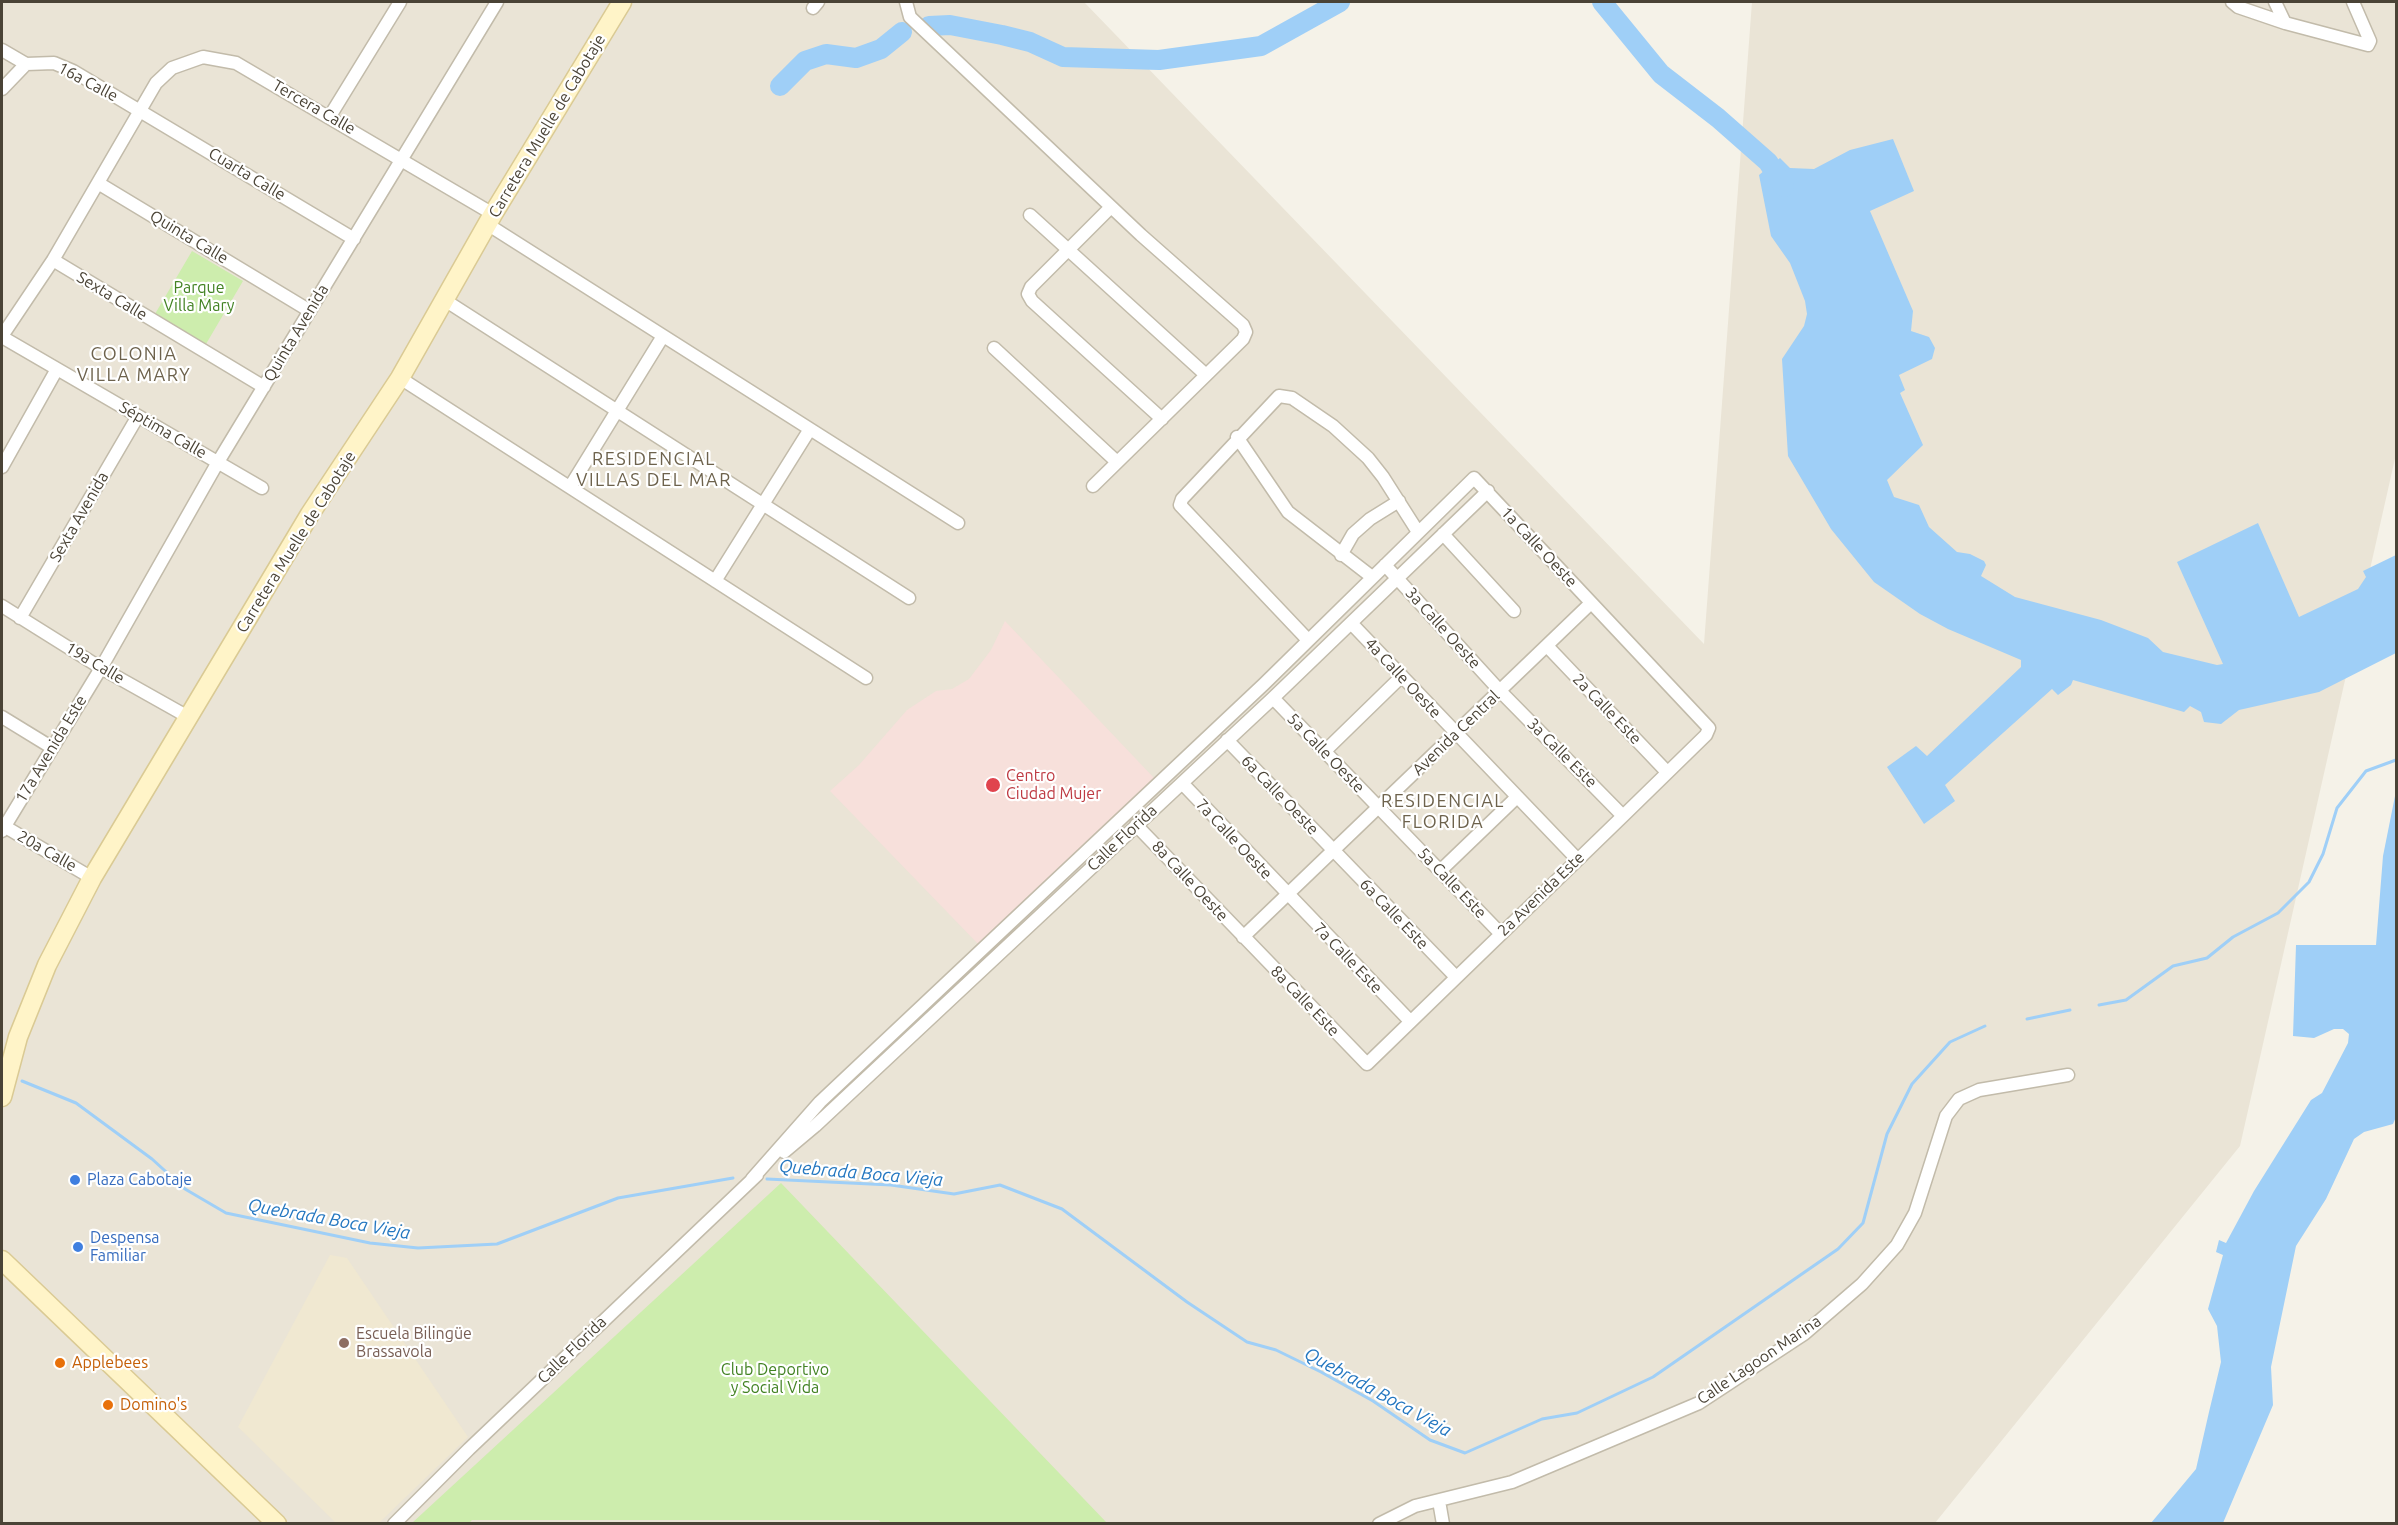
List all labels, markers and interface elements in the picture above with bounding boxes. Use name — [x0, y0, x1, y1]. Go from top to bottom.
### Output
street label: Carretera Muelle de Cabotaje — [485, 31, 609, 221]
street label: 16a Calle — [55, 58, 121, 106]
street label: Tercera Calle — [269, 76, 359, 138]
street label: Cuarta Calle — [205, 143, 289, 205]
street label: Quinta Calle — [146, 206, 232, 268]
street label: Sexta Calle — [73, 268, 151, 324]
park label: Parque Villa Mary — [163, 278, 235, 316]
street label: Quinta Avenida — [259, 281, 333, 385]
district label: COLONIA VILLA MARY — [77, 343, 191, 386]
street label: Séptima Calle — [116, 397, 210, 463]
street label: Carretera Muelle de Cabotaje — [232, 448, 360, 636]
district label: RESIDENCIAL VILLAS DEL MAR — [576, 448, 732, 490]
street label: Sexta Avenida — [45, 469, 113, 565]
street label: 1a Calle Oeste — [1497, 503, 1581, 591]
street label: 3a Calle Oeste — [1401, 583, 1485, 673]
street label: 4a Calle Oeste — [1361, 634, 1445, 722]
street label: 19a Calle — [62, 638, 128, 688]
street label: 2a Calle Este — [1569, 670, 1645, 748]
street label: Avenida Central — [1408, 687, 1504, 779]
street label: 17a Avenida Este — [11, 692, 91, 806]
street label: 5a Calle Oeste — [1283, 709, 1369, 797]
street label: 3a Calle Este — [1523, 714, 1601, 792]
street label: 6a Calle Oeste — [1237, 751, 1323, 839]
place label: Centro Ciudad Mujer — [1006, 766, 1101, 804]
marker: Centro Ciudad Mujer — [984, 776, 1002, 794]
district label: RESIDENCIAL FLORIDA — [1381, 790, 1505, 832]
street label: 7a Calle Oeste — [1192, 795, 1276, 883]
street label: Calle Florida — [1083, 801, 1161, 875]
street label: 20a Calle — [14, 826, 80, 876]
street label: 8a Calle Oeste — [1148, 837, 1232, 925]
street label: 5a Calle Este — [1414, 844, 1490, 922]
street label: 2a Avenida Este — [1494, 848, 1588, 940]
street label: 6a Calle Este — [1356, 875, 1432, 953]
street label: 7a Calle Este — [1310, 919, 1386, 997]
street label: 8a Calle Este — [1267, 962, 1343, 1040]
water label: Quebrada Boca Vieja — [778, 1155, 944, 1191]
place label: Plaza Cabotaje — [87, 1170, 192, 1190]
marker: Plaza Cabotaje — [68, 1173, 82, 1187]
water label: Quebrada Boca Vieja — [246, 1194, 412, 1244]
place label: Despensa Familiar — [90, 1228, 160, 1266]
marker: Despensa Familiar — [71, 1240, 85, 1254]
street label: Calle Lagoon Marina — [1693, 1311, 1825, 1409]
street label: Calle Florida — [534, 1312, 610, 1388]
place label: Escuela Bilingüe Brassavola — [356, 1324, 472, 1362]
marker: Escuela Bilingüe Brassavola — [337, 1336, 351, 1350]
water label: Quebrada Boca Vieja — [1301, 1343, 1455, 1441]
place label: Applebees — [72, 1353, 148, 1373]
marker: Applebees — [53, 1356, 67, 1370]
park label: Club Deportivo y Social Vida — [721, 1360, 829, 1398]
place label: Domino's — [120, 1395, 187, 1415]
marker: Domino's — [101, 1398, 115, 1412]

